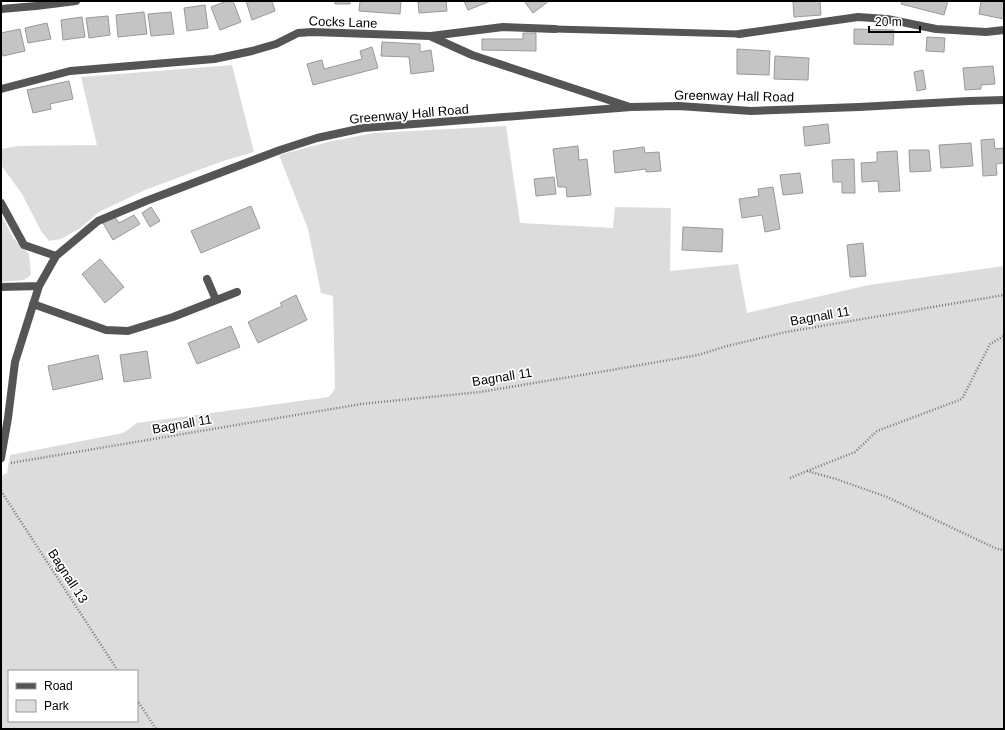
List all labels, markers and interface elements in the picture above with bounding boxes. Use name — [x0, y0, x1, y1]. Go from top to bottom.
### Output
scale bar — [869, 8, 920, 34]
street label: Cocks Lane — [308, 13, 378, 31]
text: 20 m — [875, 15, 902, 29]
street label: Greenway Hall Road — [674, 87, 794, 105]
street label: Greenway Hall Road — [349, 101, 469, 127]
street label: Bagnall 11 — [789, 303, 851, 329]
street label: Bagnall 11 — [471, 365, 533, 389]
street label: Bagnall 11 — [151, 411, 213, 437]
street label: Bagnall 13 — [45, 546, 91, 606]
legend — [8, 670, 138, 722]
text: Road — [44, 679, 73, 693]
text: Park — [44, 699, 70, 713]

